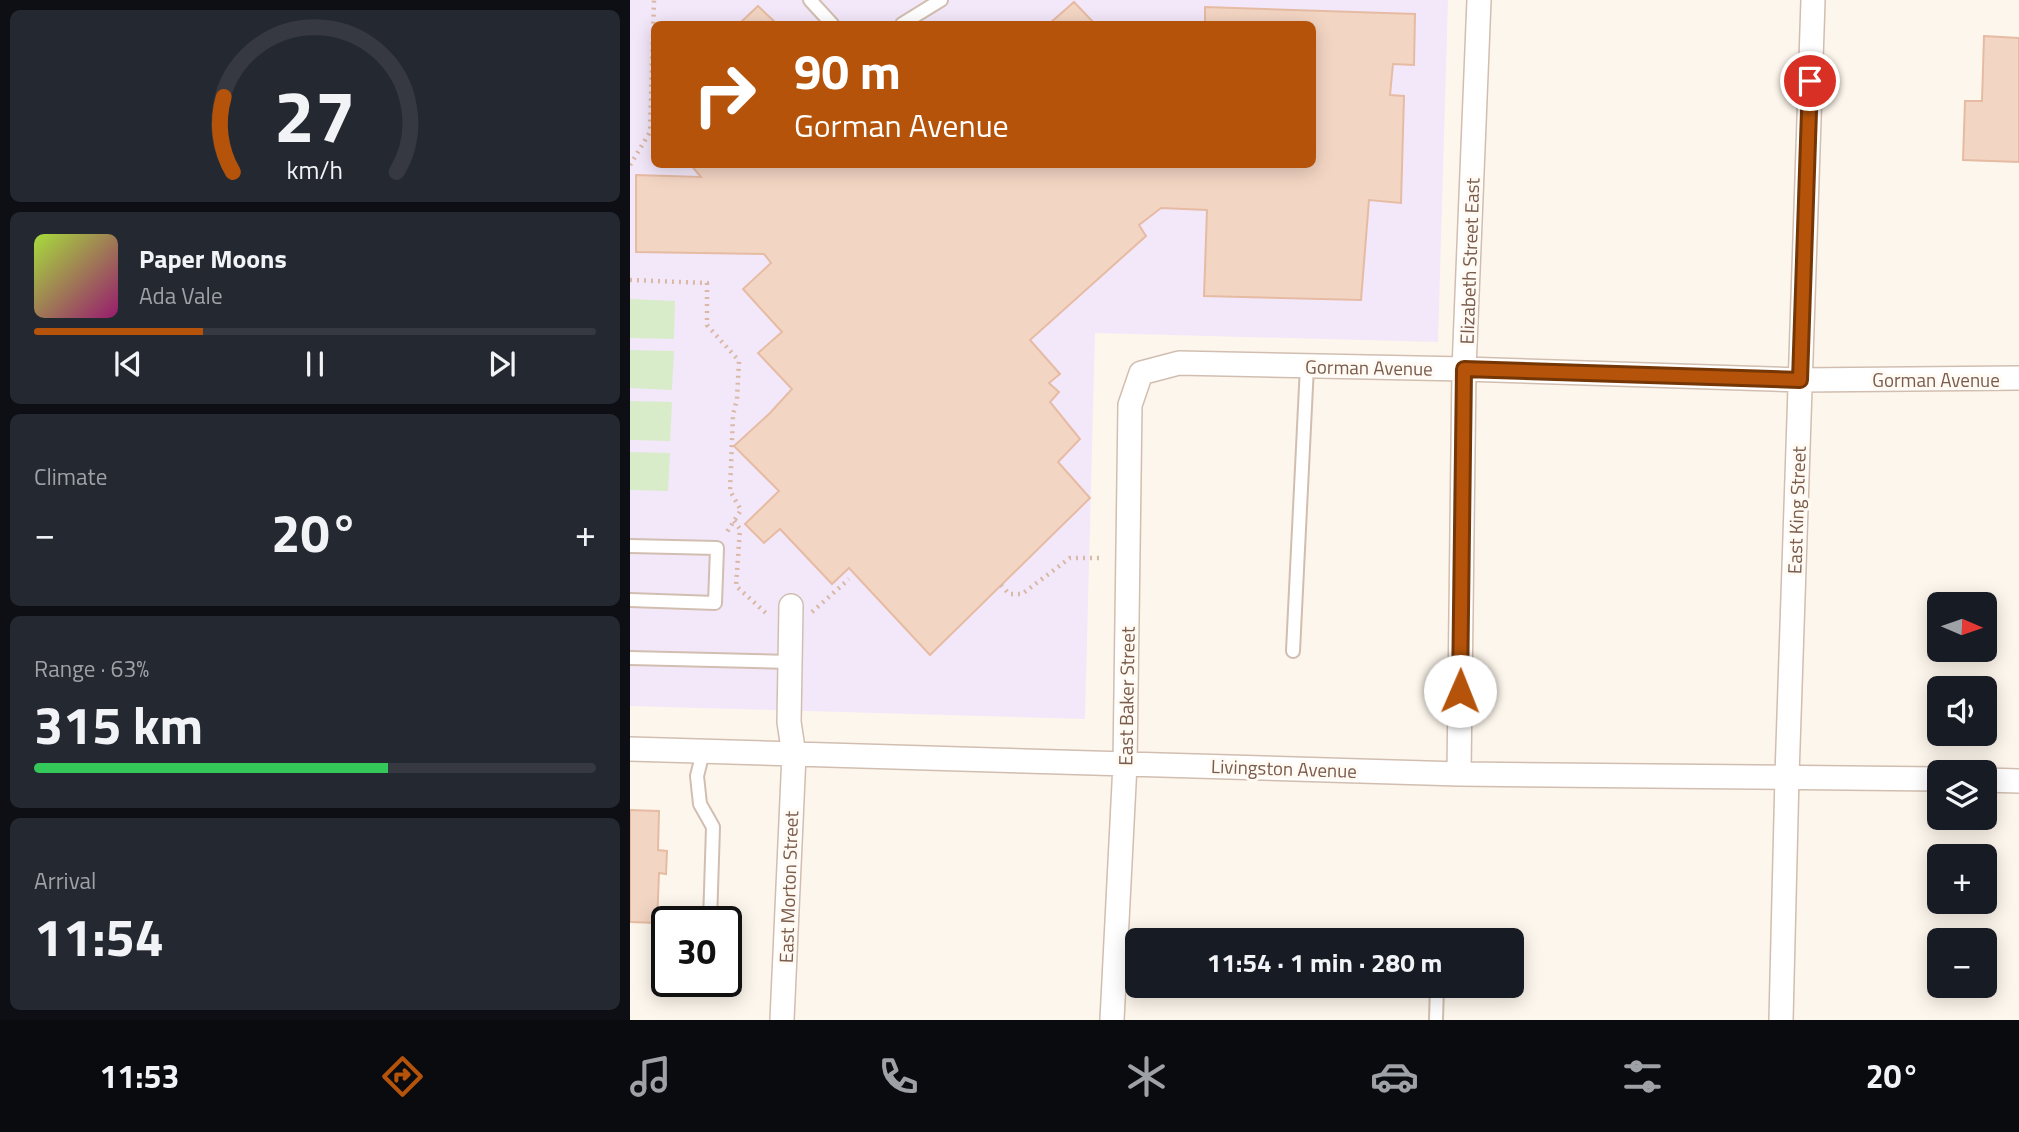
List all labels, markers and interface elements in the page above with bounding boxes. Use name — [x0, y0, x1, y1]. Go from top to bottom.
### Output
text: 90 m — [794, 33, 901, 108]
icon: right — [679, 49, 770, 140]
pin — [1780, 51, 1840, 111]
text: 27 — [274, 60, 356, 170]
icon: arrive — [1791, 62, 1829, 100]
text: Gorman Avenue — [794, 101, 1009, 149]
text: km/h — [287, 151, 343, 189]
street label: Elizabeth Street East — [1452, 177, 1486, 345]
text: Paper Moons — [139, 239, 287, 278]
text: Ada Vale — [139, 278, 223, 313]
icon: previous — [109, 345, 147, 383]
icon: pause — [296, 345, 334, 383]
icon: next — [483, 345, 521, 383]
street label: Gorman Avenue — [1305, 351, 1433, 383]
street label: Gorman Avenue — [1872, 365, 2000, 394]
street label: East King Street — [1779, 445, 1813, 574]
text: Climate — [34, 459, 107, 494]
text: 20° — [271, 493, 359, 572]
text: − — [34, 504, 55, 562]
text: + — [575, 504, 596, 562]
north arrow — [1927, 592, 1997, 662]
map controls — [1927, 592, 1997, 998]
street label: East Baker Street — [1110, 626, 1142, 766]
text: Range · 63% — [34, 651, 149, 686]
position arrow — [1423, 654, 1497, 728]
button: sound — [1927, 676, 1997, 746]
text: 315 km — [34, 685, 203, 764]
street label: Livingston Avenue — [1211, 751, 1357, 785]
button: layers — [1927, 760, 1997, 830]
street label: East Morton Street — [771, 810, 805, 964]
button: + — [1927, 844, 1997, 914]
text: Arrival — [34, 863, 96, 898]
text: 11:54 — [34, 897, 164, 976]
speed limit sign: 30 — [651, 906, 742, 997]
button: − — [1927, 928, 1997, 998]
text: 11:54 · 1 min · 280 m — [1207, 943, 1442, 982]
text: 11:53 — [99, 1052, 179, 1100]
icon: directions — [378, 1052, 427, 1101]
icon: music — [626, 1052, 675, 1101]
icon: phone — [874, 1052, 923, 1101]
icon: climate — [1122, 1052, 1171, 1101]
icon: car — [1370, 1052, 1419, 1101]
icon: filters — [1618, 1052, 1667, 1101]
text: 20° — [1866, 1052, 1919, 1100]

